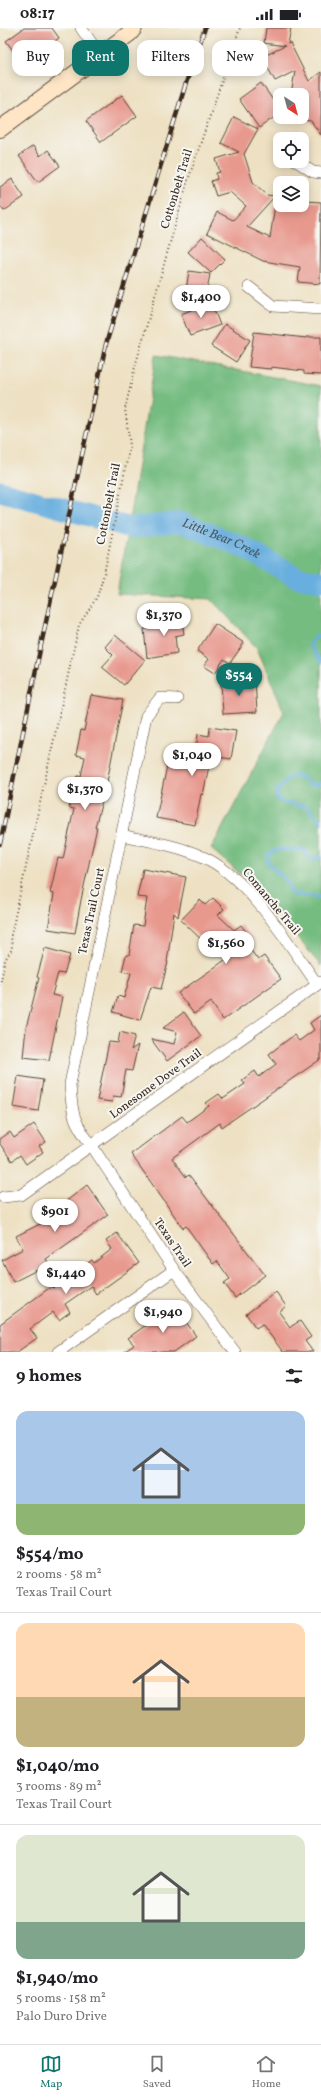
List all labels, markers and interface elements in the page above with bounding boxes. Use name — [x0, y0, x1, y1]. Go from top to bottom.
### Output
text: 08:17 — [20, 4, 55, 25]
chip: Buy — [12, 40, 64, 76]
chip: Rent — [72, 40, 129, 76]
chip: Filters — [137, 40, 204, 76]
chip: New — [212, 40, 268, 76]
north arrow — [273, 88, 309, 124]
map controls — [273, 88, 309, 212]
button: locate — [273, 132, 309, 168]
street label: Cottonbelt Trail — [157, 147, 197, 231]
button: layers — [273, 176, 309, 212]
pin: $1,400 — [168, 285, 234, 319]
text: $1,400 — [181, 289, 221, 307]
street label: Cottonbelt Trail — [93, 461, 125, 546]
water label: Little Bear Creek — [179, 515, 263, 564]
pin: $1,370 — [131, 603, 197, 637]
text: $1,370 — [146, 607, 182, 625]
pin: $554 — [215, 663, 263, 697]
text: $554 — [225, 667, 253, 685]
pin: $1,040 — [159, 743, 225, 777]
text: $1,040 — [172, 747, 212, 765]
pin: $1,370 — [52, 777, 118, 811]
text: $1,370 — [67, 781, 103, 799]
street label: Comanche Trail — [238, 865, 304, 939]
street label: Texas Trail Court — [75, 866, 109, 956]
pin: $1,560 — [193, 931, 259, 965]
text: $1,560 — [207, 935, 245, 953]
street label: Lonesome Dove Trail — [107, 1045, 205, 1123]
pin: $901 — [31, 1199, 79, 1233]
text: $901 — [41, 1203, 69, 1221]
street label: Texas Trail — [150, 1215, 195, 1271]
pin: $1,440 — [33, 1261, 99, 1295]
text: $1,440 — [46, 1265, 86, 1283]
pin: $1,940 — [130, 1300, 196, 1334]
text: $1,940 — [144, 1304, 182, 1322]
text: 9 homes — [16, 1365, 82, 1388]
icon: filters — [283, 1365, 305, 1387]
icon: home — [125, 1437, 197, 1509]
text: $554/mo — [16, 1543, 84, 1566]
text: 2 rooms · 58 m² — [16, 1566, 101, 1584]
text: Texas Trail Court — [16, 1584, 112, 1602]
icon: home — [125, 1649, 197, 1721]
text: $1,040/mo — [16, 1755, 99, 1778]
text: 3 rooms · 89 m² — [16, 1778, 102, 1796]
text: Texas Trail Court — [16, 1796, 112, 1814]
icon: home — [125, 1861, 197, 1933]
text: $1,940/mo — [16, 1967, 98, 1990]
text: 5 rooms · 158 m² — [16, 1990, 106, 2008]
text: Palo Duro Drive — [16, 2008, 107, 2026]
tab: Map — [40, 2053, 62, 2092]
tab: Saved — [143, 2053, 171, 2092]
tab: Home — [252, 2053, 281, 2092]

